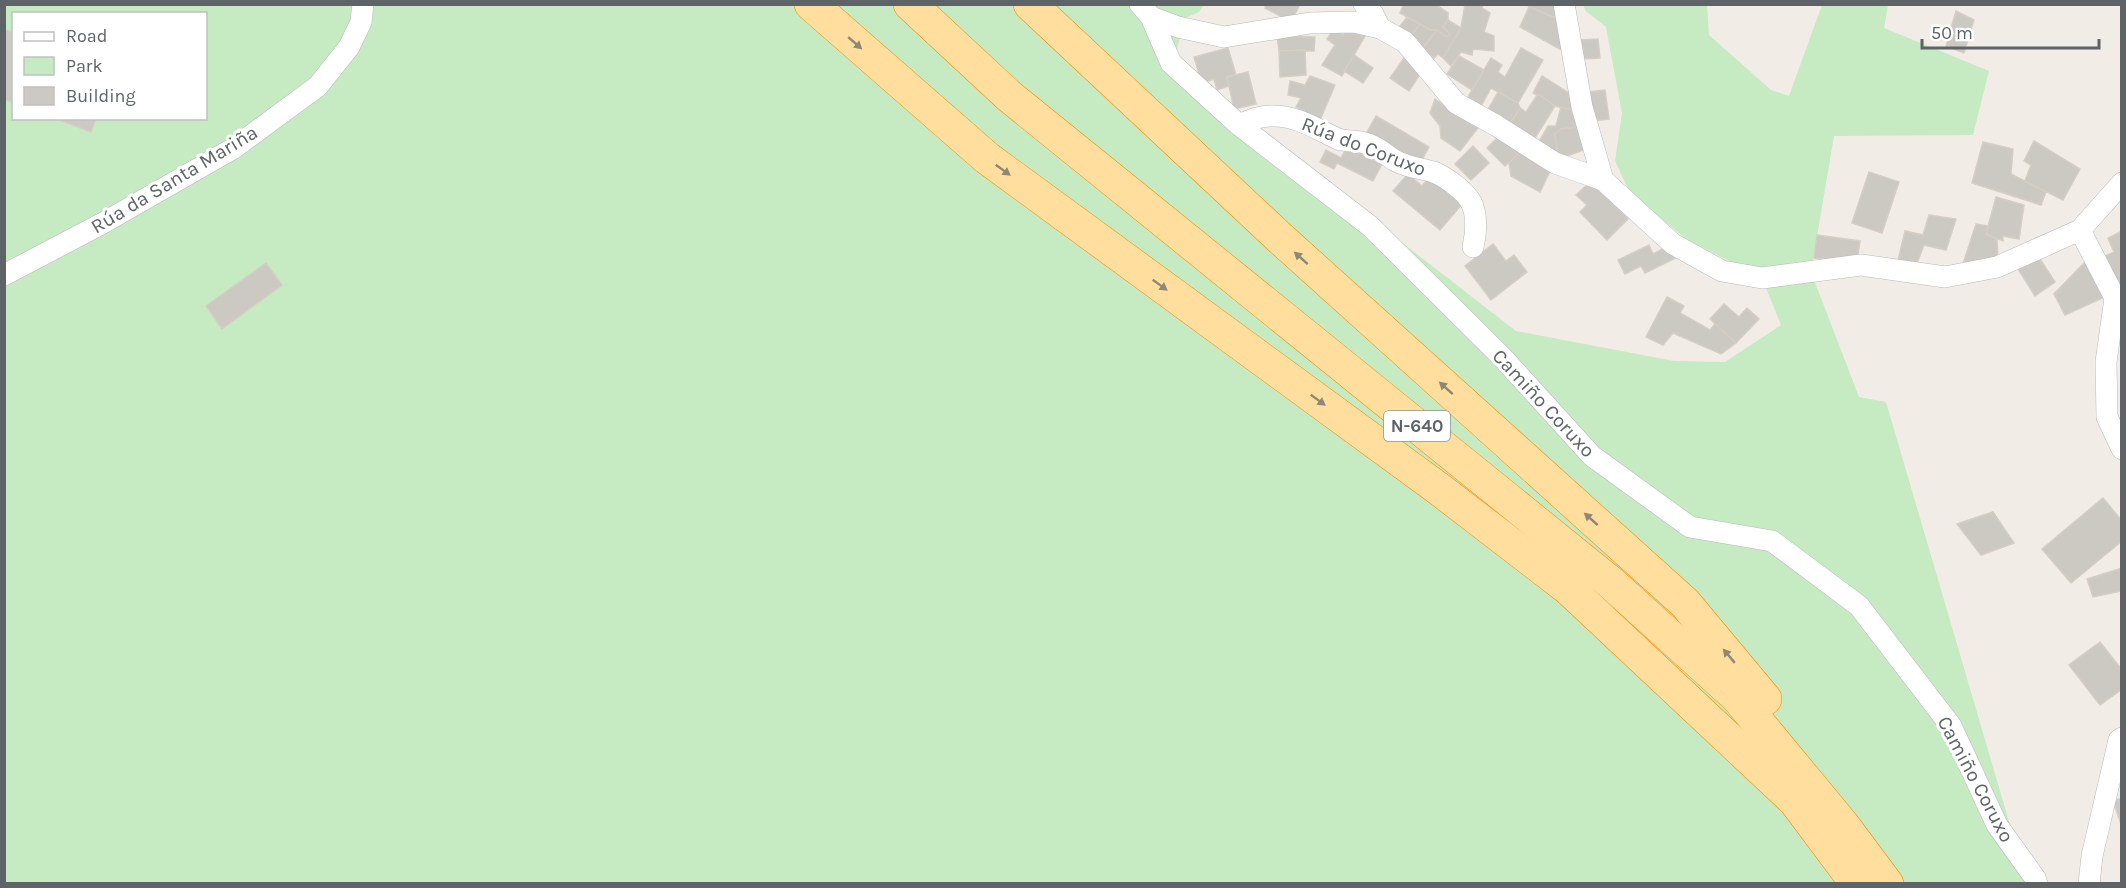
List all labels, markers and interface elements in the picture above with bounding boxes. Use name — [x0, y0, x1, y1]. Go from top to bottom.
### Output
legend — [12, 12, 207, 120]
scale bar — [1922, 12, 2099, 50]
text: 50 m — [1931, 22, 1973, 44]
text: Road — [66, 25, 107, 47]
one-way arrow — [847, 36, 862, 49]
text: Park — [66, 55, 103, 77]
text: Building — [66, 85, 136, 107]
street label: Rúa do Coruxo — [1298, 112, 1429, 181]
street label: Rúa da Santa Mariña — [87, 121, 262, 238]
one-way arrow — [994, 164, 1010, 176]
one-way arrow — [1295, 251, 1309, 265]
one-way arrow — [1152, 279, 1168, 291]
street label: Camiño Coruxo — [1488, 345, 1600, 462]
one-way arrow — [1439, 382, 1454, 395]
one-way arrow — [1309, 394, 1325, 406]
road number: N-640 — [1384, 411, 1450, 441]
one-way arrow — [1584, 513, 1599, 526]
one-way arrow — [1723, 649, 1736, 664]
street label: Camiño Coruxo — [1933, 712, 2018, 846]

